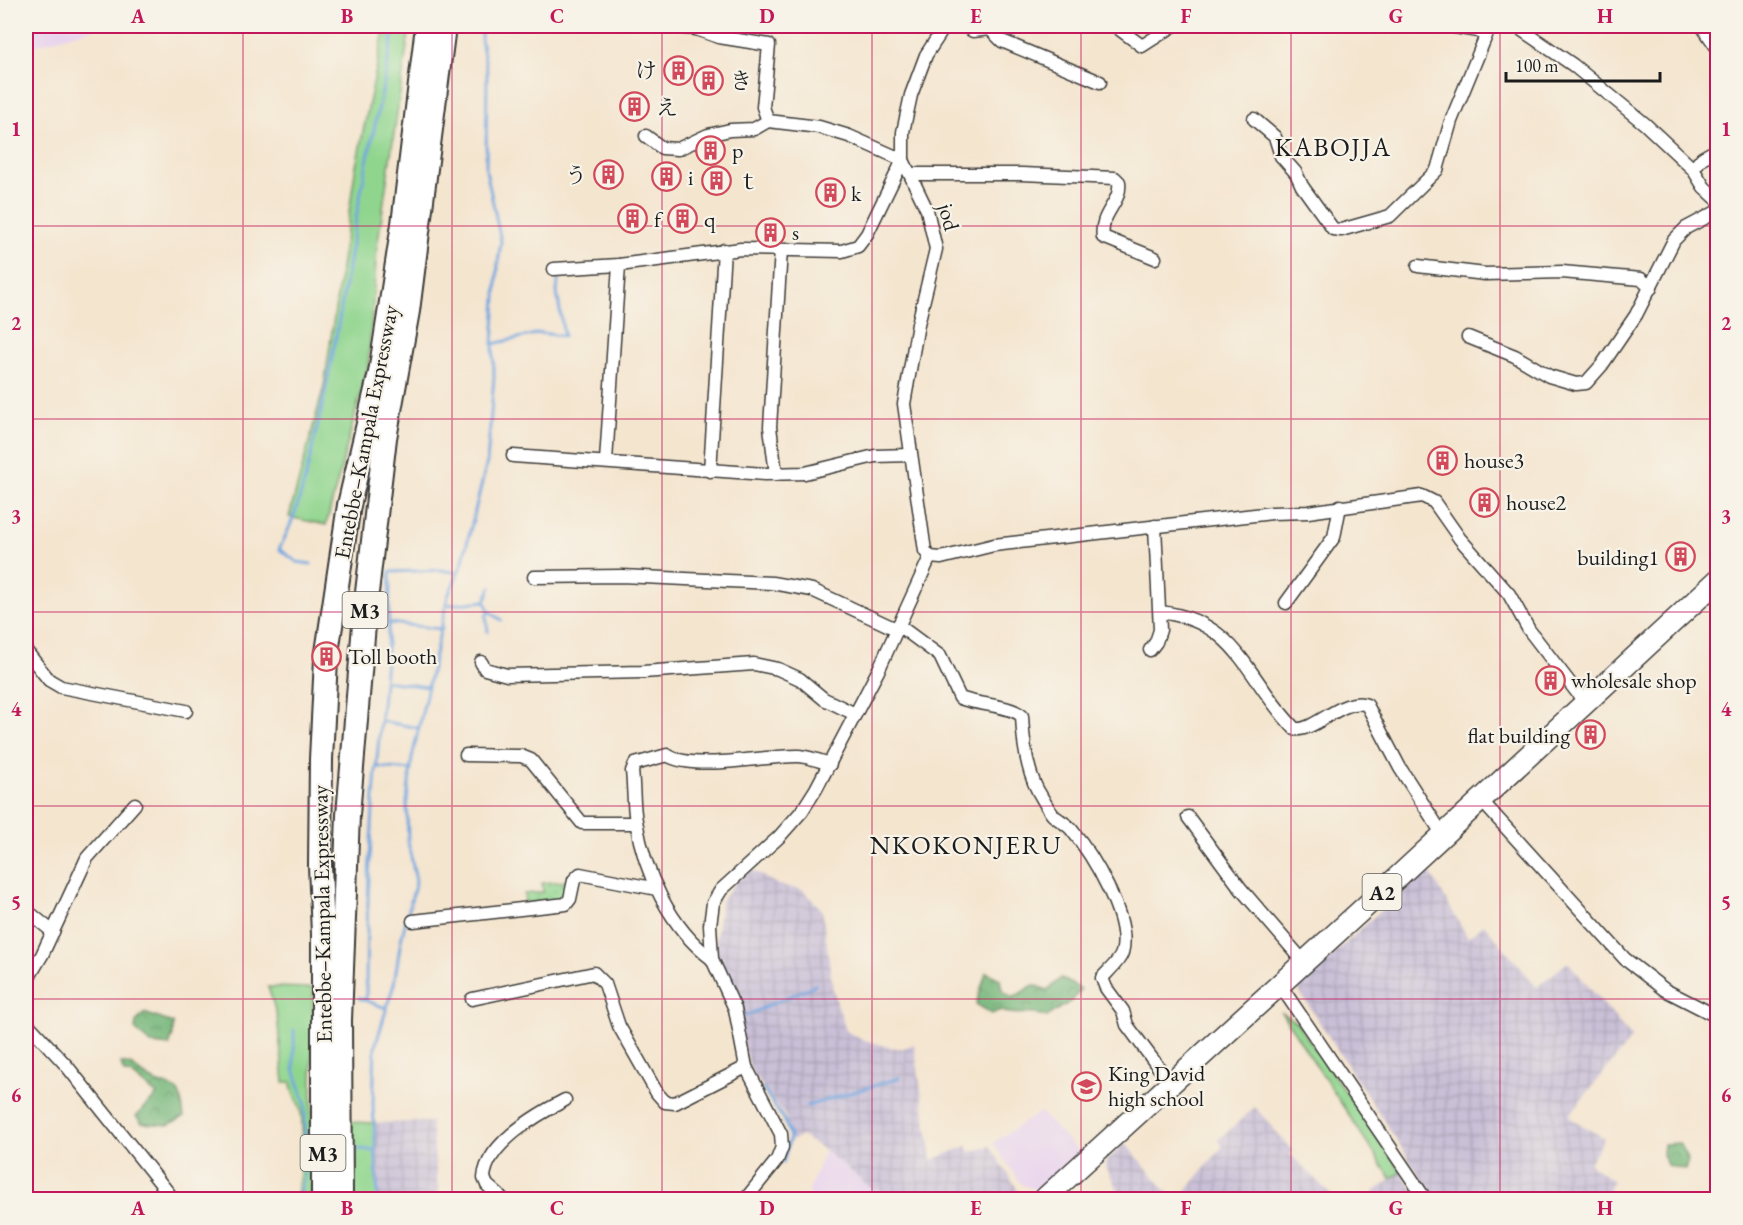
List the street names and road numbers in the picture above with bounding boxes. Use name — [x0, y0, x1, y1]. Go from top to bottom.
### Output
street label: jod — [931, 199, 967, 235]
street label: Entebbe–Kampala Expressway — [327, 302, 405, 562]
road number: M3 — [342, 592, 388, 628]
street label: Entebbe–Kampala Expressway — [305, 784, 339, 1043]
road number: A2 — [1362, 874, 1402, 910]
road number: M3 — [300, 1135, 346, 1171]

